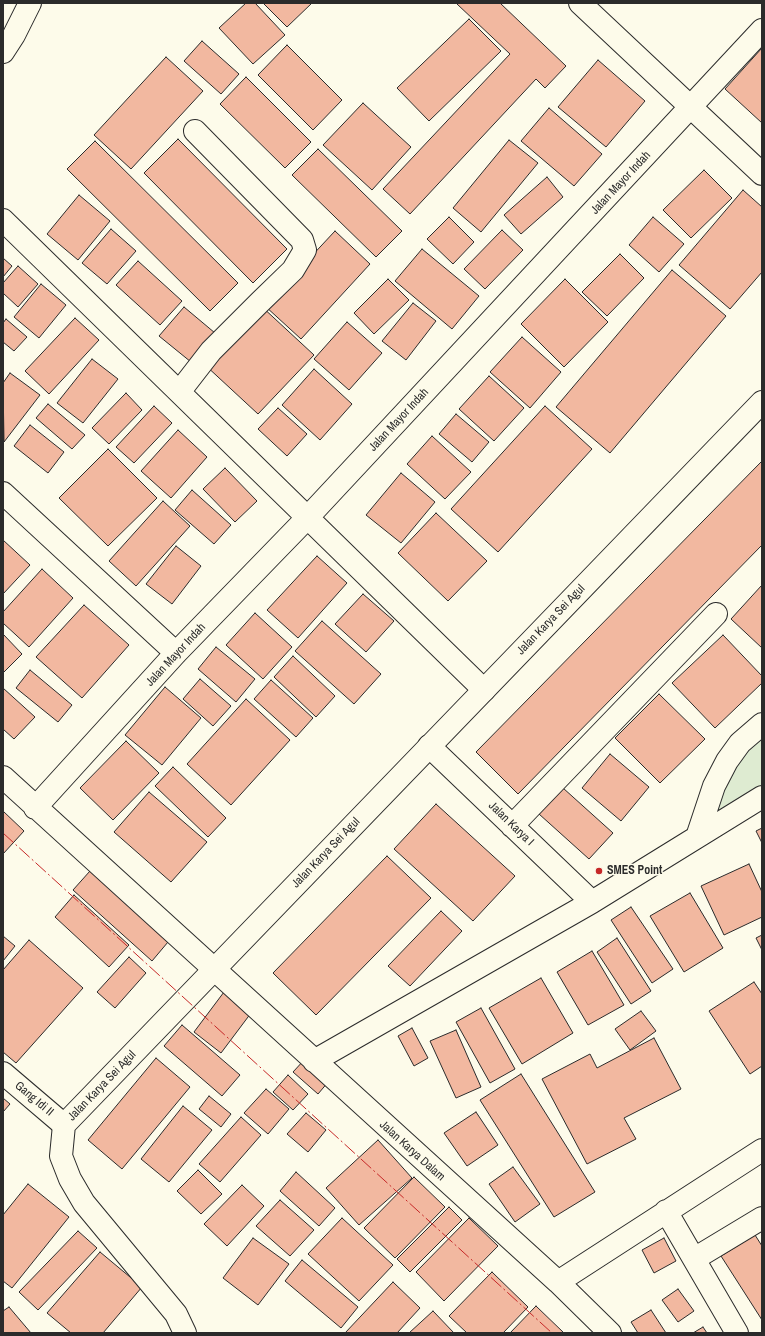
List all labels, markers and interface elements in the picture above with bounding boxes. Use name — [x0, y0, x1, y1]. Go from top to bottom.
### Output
street label: Jalan Mayor Indah — [588, 148, 654, 218]
street label: Jalan Mayor Indah — [366, 385, 432, 455]
street label: Jalan Karya Sei Agul — [514, 582, 588, 658]
street label: Jalan Mayor Indah — [143, 620, 209, 690]
street label: Jalan Karya I — [485, 799, 537, 849]
street label: Jalan Karya Sei Agul — [289, 815, 363, 891]
place label: SMES Point — [607, 864, 662, 878]
marker: SMES Point — [594, 866, 604, 876]
street label: Jalan Karya Sei Agul — [65, 1048, 139, 1124]
street label: Gang Idi II — [12, 1079, 56, 1119]
street label: Jalan Karya Dalam — [376, 1118, 448, 1184]

